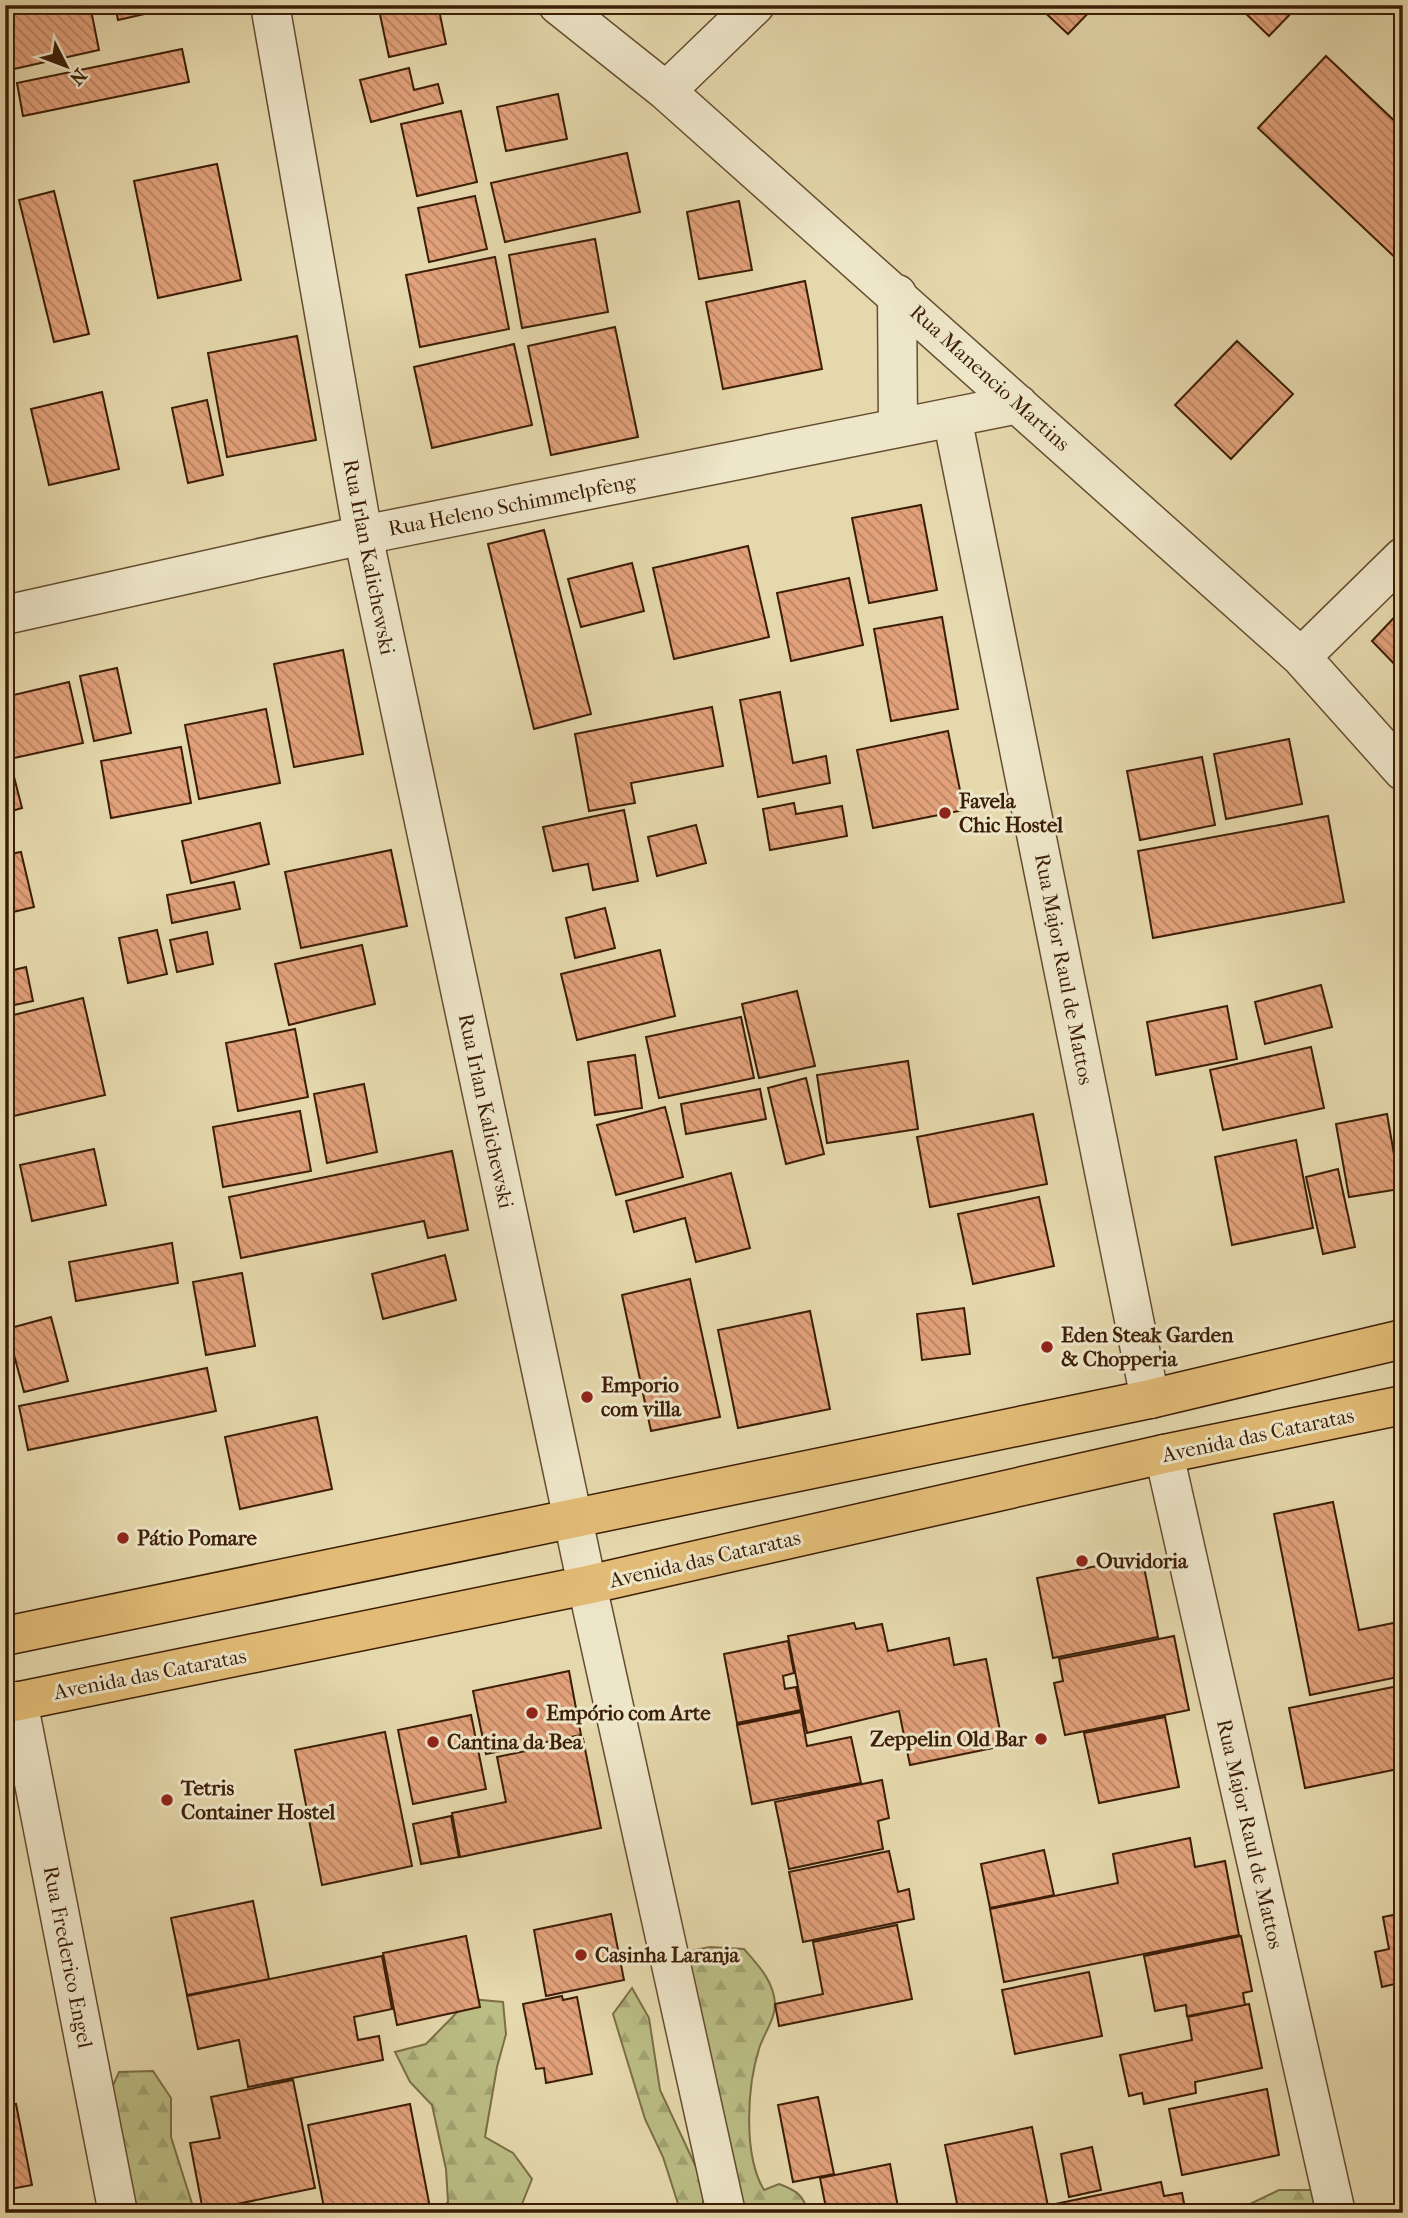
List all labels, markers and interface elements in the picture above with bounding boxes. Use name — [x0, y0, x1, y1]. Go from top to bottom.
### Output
north arrow — [32, 32, 102, 102]
text: N — [65, 64, 91, 90]
street label: Rua Manencio Martins — [905, 300, 1075, 456]
street label: Rua Irlan Kalichewski — [338, 457, 400, 657]
street label: Rua Heleno Schimmelpfeng — [386, 469, 639, 541]
place label: Favela Chic Hostel — [958, 789, 1063, 837]
marker: Favela Chic Hostel — [937, 805, 953, 821]
street label: Rua Major Raul de Mattos — [1030, 851, 1098, 1087]
street label: Rua Irlan Kalichewski — [454, 1011, 518, 1211]
place label: Eden Steak Garden & Chopperia — [1061, 1323, 1234, 1371]
marker: Eden Steak Garden & Chopperia — [1039, 1339, 1055, 1355]
place label: Emporio com villa — [601, 1373, 682, 1421]
marker: Emporio com villa — [579, 1389, 595, 1405]
street label: Avenida das Cataratas — [1159, 1403, 1356, 1467]
street label: Avenida das Cataratas — [606, 1525, 803, 1593]
place label: Pátio Pomare — [137, 1526, 258, 1550]
marker: Pátio Pomare — [115, 1530, 131, 1546]
place label: Ouvidoria — [1096, 1549, 1189, 1573]
marker: Ouvidoria — [1074, 1553, 1090, 1569]
street label: Avenida das Cataratas — [51, 1644, 249, 1705]
place label: Empório com Arte — [546, 1701, 711, 1725]
marker: Empório com Arte — [524, 1705, 540, 1721]
street label: Rua Major Raul de Mattos — [1212, 1717, 1288, 1952]
place label: Zeppelin Old Bar — [870, 1727, 1028, 1751]
place label: Cantina da Bea — [447, 1730, 584, 1754]
marker: Zeppelin Old Bar — [1033, 1731, 1049, 1747]
marker: Cantina da Bea — [425, 1734, 441, 1750]
place label: Tetris Container Hostel — [180, 1776, 336, 1824]
marker: Tetris Container Hostel — [159, 1792, 175, 1808]
street label: Rua Frederico Engel — [39, 1864, 97, 2050]
place label: Casinha Laranja — [595, 1943, 741, 1967]
marker: Casinha Laranja — [573, 1947, 589, 1963]

